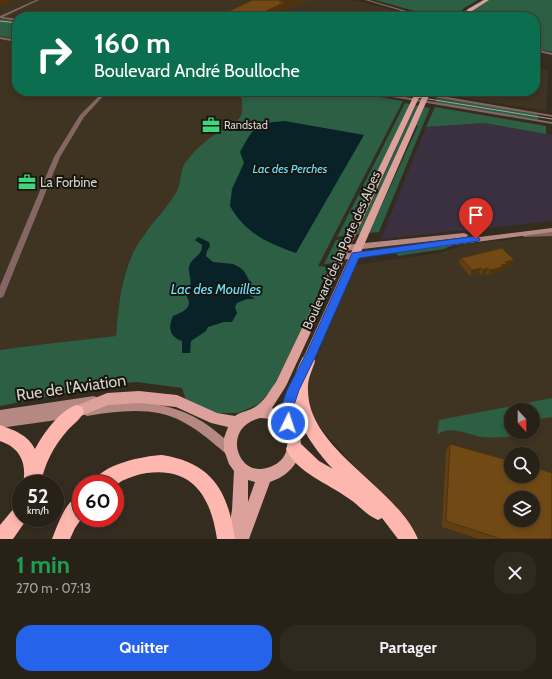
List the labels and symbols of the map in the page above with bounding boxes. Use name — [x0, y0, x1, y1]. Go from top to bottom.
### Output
office icon: Randstad — [201, 115, 221, 135]
place label: Randstad — [224, 118, 268, 132]
water label: Lac des Perches — [252, 161, 328, 176]
street label: Boulevard de la Porte des Alpes — [299, 168, 384, 332]
office icon: La Forbine — [17, 172, 37, 192]
place label: La Forbine — [40, 174, 97, 190]
pin — [459, 198, 493, 239]
water label: Lac des Mouilles — [171, 280, 262, 298]
street label: Rue de l'Aviation — [15, 370, 127, 405]
position arrow — [267, 402, 309, 444]
north arrow — [504, 403, 540, 439]
speed limit sign: 60 — [72, 475, 124, 527]

